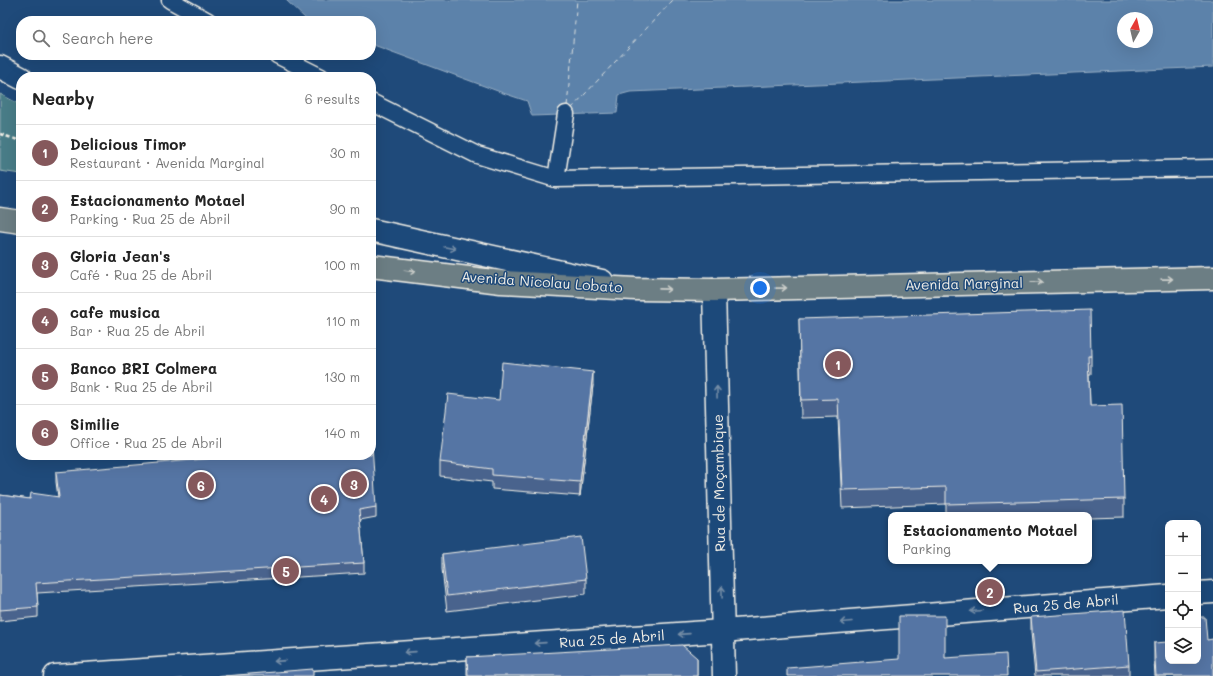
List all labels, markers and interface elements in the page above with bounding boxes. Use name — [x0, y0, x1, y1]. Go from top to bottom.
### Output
north arrow — [1117, 12, 1153, 48]
search box — [16, 16, 376, 60]
icon: search — [30, 27, 52, 49]
text: Search here — [62, 28, 153, 48]
text: Nearby — [32, 87, 94, 109]
text: 6 results — [305, 90, 360, 107]
text: Delicious Timor — [70, 134, 186, 154]
text: 1 — [42, 144, 48, 161]
text: 30 m — [330, 144, 360, 161]
text: Restaurant · Avenida Marginal — [70, 154, 265, 171]
text: Estacionamento Motael — [70, 190, 245, 210]
text: 2 — [41, 200, 49, 217]
text: 90 m — [330, 200, 360, 217]
text: Parking · Rua 25 de Abril — [70, 210, 230, 227]
one-way arrow — [443, 244, 456, 252]
text: Gloria Jean's — [70, 246, 170, 266]
text: 3 — [41, 256, 49, 273]
text: 100 m — [324, 256, 360, 273]
text: Café · Rua 25 de Abril — [70, 266, 212, 283]
street label: Avenida Nicolau Lobato — [461, 266, 623, 297]
one-way arrow — [403, 267, 416, 275]
street label: Avenida Marginal — [905, 273, 1023, 294]
one-way arrow — [1160, 276, 1173, 283]
your location — [750, 278, 770, 298]
one-way arrow — [1030, 279, 1043, 286]
one-way arrow — [658, 285, 671, 293]
one-way arrow — [774, 285, 787, 292]
text: cafe musica — [70, 302, 160, 322]
text: 4 — [41, 312, 49, 329]
text: 110 m — [326, 312, 360, 329]
text: Bar · Rua 25 de Abril — [70, 322, 205, 339]
pin: 1 — [825, 349, 851, 379]
text: Banco BRI Colmera — [70, 358, 217, 378]
text: 5 — [41, 368, 49, 385]
text: 130 m — [324, 368, 360, 385]
text: Bank · Rua 25 de Abril — [70, 378, 212, 395]
one-way arrow — [713, 386, 721, 399]
text: Similie — [70, 414, 120, 434]
street label: Rua de Moçambique — [708, 414, 729, 552]
text: 6 — [41, 424, 49, 441]
text: 140 m — [324, 424, 360, 441]
text: Office · Rua 25 de Abril — [70, 434, 222, 451]
pin: 3 — [341, 469, 367, 499]
pin: 6 — [188, 470, 214, 500]
pin: 4 — [311, 484, 337, 514]
popup — [888, 512, 1092, 564]
text: Estacionamento Motael — [903, 520, 1077, 540]
map controls — [1165, 520, 1201, 664]
button: + — [1165, 520, 1201, 556]
text: Parking — [903, 540, 951, 557]
pin: 5 — [273, 556, 299, 586]
button: − — [1165, 556, 1201, 592]
pin: 2 — [977, 577, 1003, 607]
one-way arrow — [718, 586, 725, 599]
street label: Rua 25 de Abril — [1012, 589, 1119, 618]
button: locate — [1165, 592, 1201, 628]
one-way arrow — [970, 608, 983, 615]
one-way arrow — [840, 618, 853, 625]
street label: Rua 25 de Abril — [559, 625, 665, 652]
button: layers — [1165, 628, 1201, 664]
one-way arrow — [678, 630, 691, 637]
one-way arrow — [534, 640, 547, 647]
one-way arrow — [404, 649, 417, 656]
one-way arrow — [274, 657, 287, 664]

